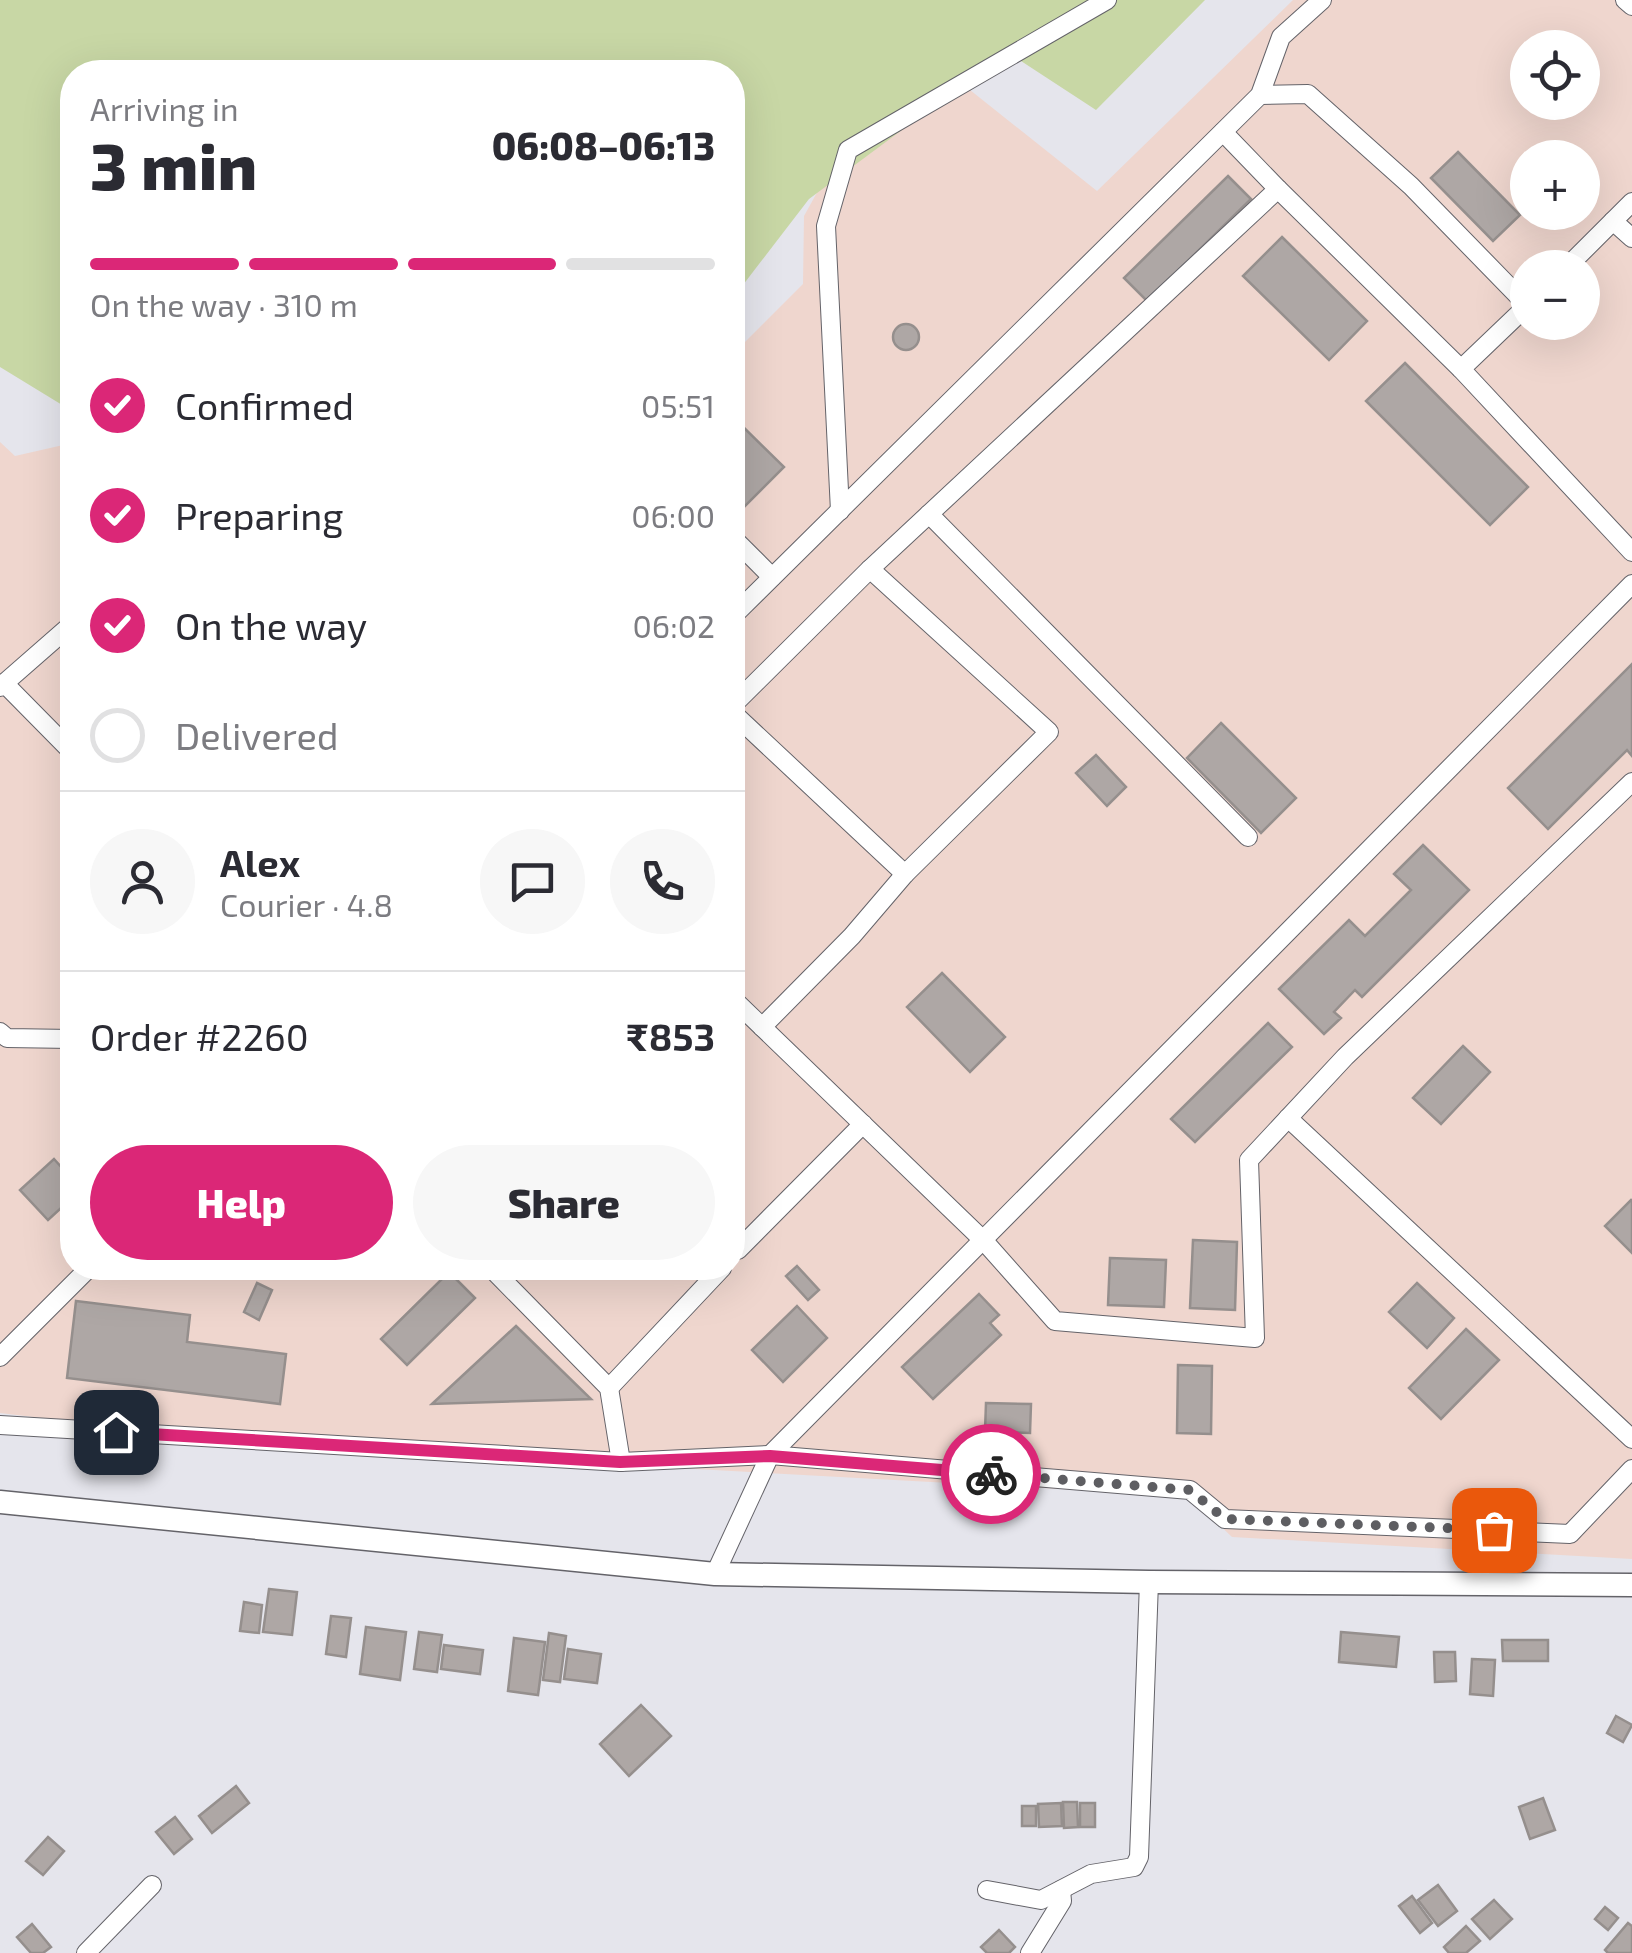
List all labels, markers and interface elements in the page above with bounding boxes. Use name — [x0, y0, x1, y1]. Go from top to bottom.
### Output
map controls — [1510, 30, 1600, 340]
button: locate — [1510, 30, 1600, 120]
text: Arriving in — [90, 89, 239, 127]
text: 06:08–06:13 — [492, 122, 715, 168]
text: 3 min — [90, 125, 257, 203]
button: + — [1510, 140, 1600, 230]
button: − — [1510, 250, 1600, 340]
text: On the way · 310 m — [90, 285, 358, 323]
icon: check — [90, 378, 145, 433]
text: Confirmed — [175, 382, 354, 428]
text: 05:51 — [641, 386, 715, 424]
icon: check — [90, 488, 145, 543]
text: Preparing — [175, 492, 343, 538]
text: 06:00 — [631, 496, 715, 534]
icon: check — [90, 598, 145, 653]
text: On the way — [175, 602, 367, 648]
text: 06:02 — [633, 606, 715, 644]
text: Delivered — [175, 712, 339, 758]
button: person — [90, 829, 195, 934]
button: chat — [480, 829, 585, 934]
button: phone — [610, 829, 715, 934]
text: Alex — [220, 839, 300, 885]
text: Courier · 4.8 — [220, 885, 393, 923]
text: Order #2260 — [90, 1013, 309, 1059]
text: ₹853 — [626, 1013, 715, 1059]
button: Help — [90, 1145, 393, 1260]
button: Share — [413, 1145, 715, 1260]
pin — [74, 1390, 159, 1475]
icon: home — [89, 1405, 144, 1460]
courier — [941, 1424, 1041, 1524]
icon: bike — [964, 1447, 1019, 1502]
pin — [1452, 1488, 1537, 1573]
icon: bag — [1467, 1503, 1522, 1558]

